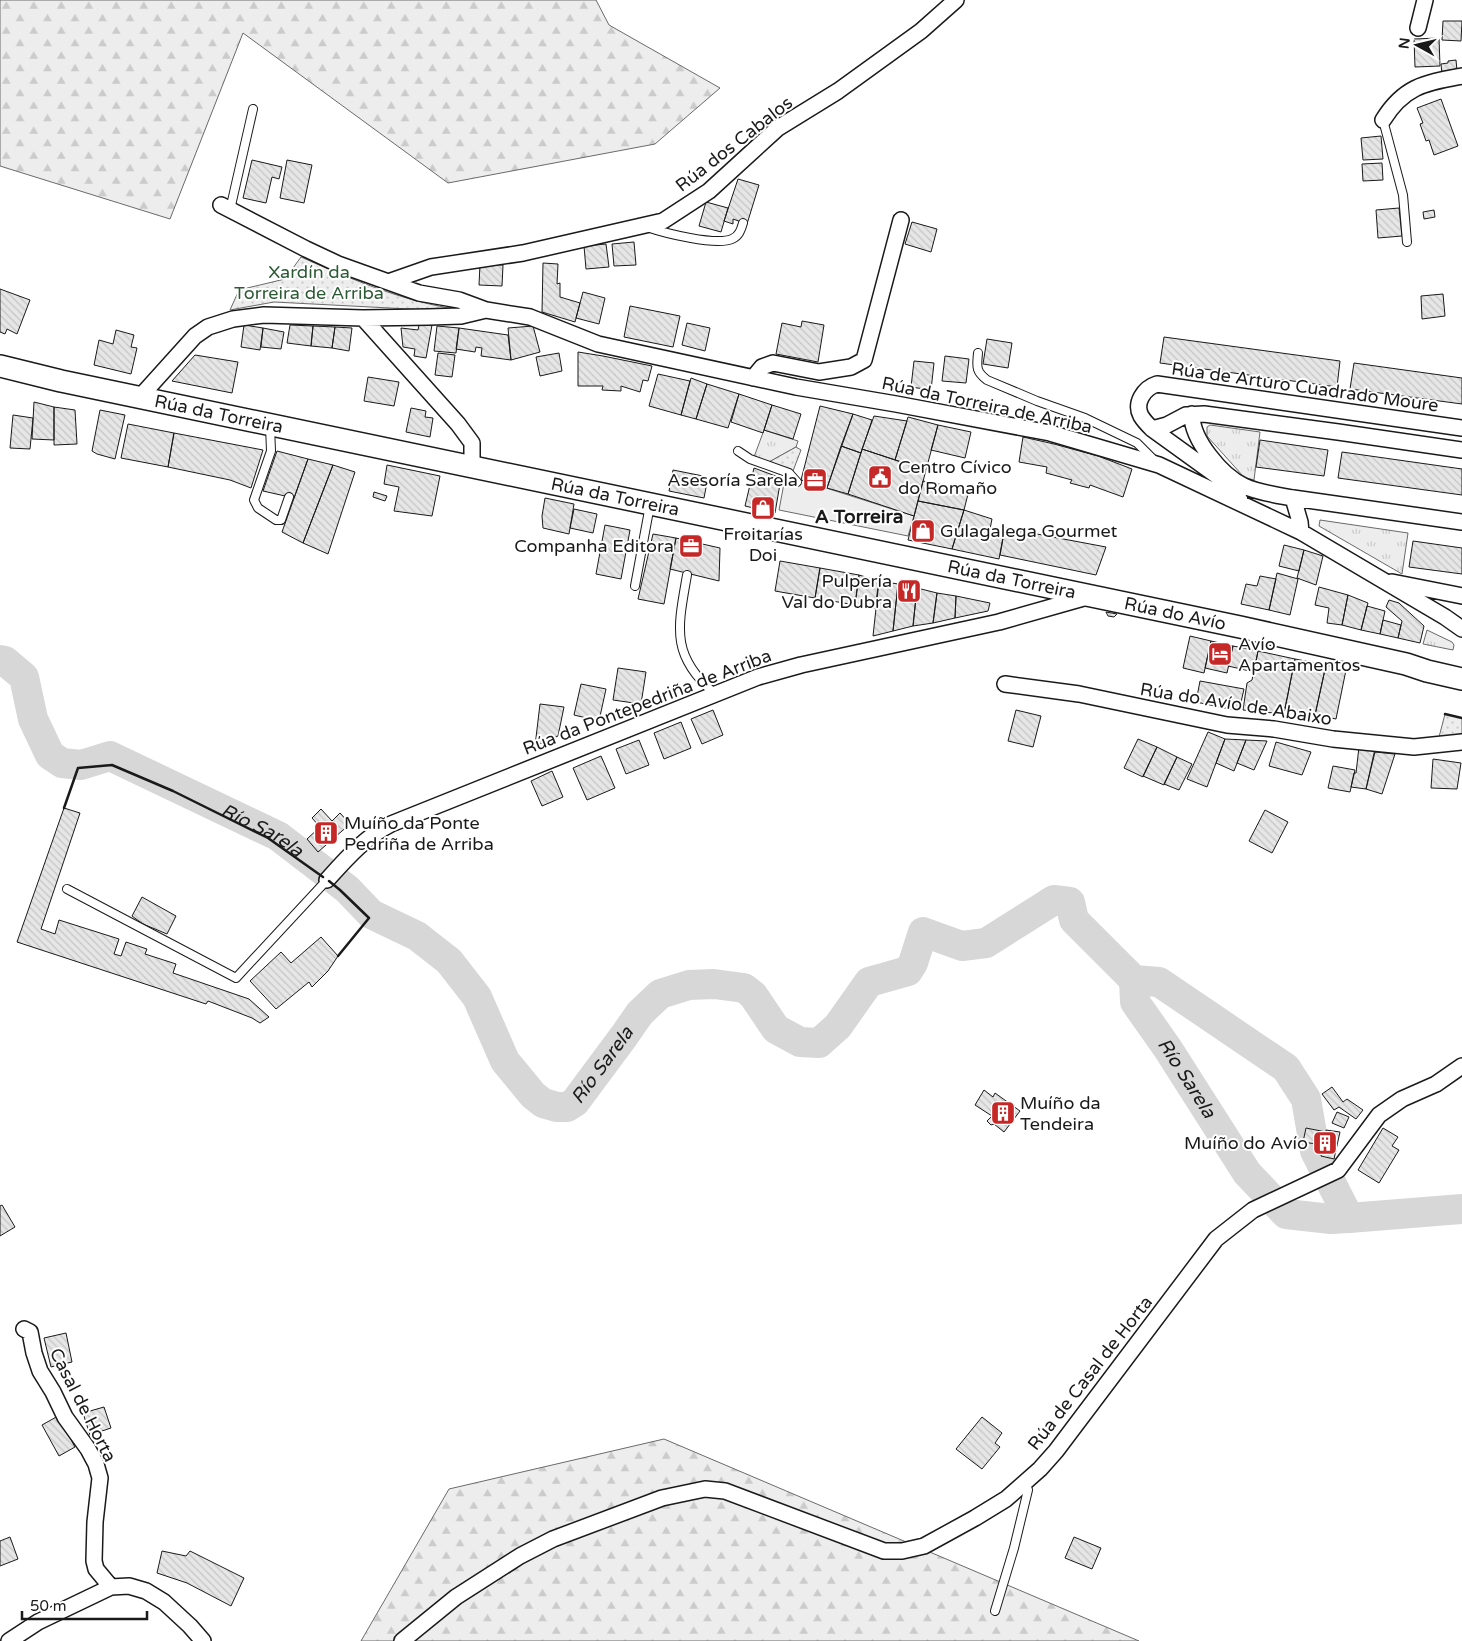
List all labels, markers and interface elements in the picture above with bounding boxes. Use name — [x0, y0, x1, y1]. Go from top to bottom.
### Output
north arrow — [1392, 20, 1442, 70]
text: N — [1395, 37, 1414, 50]
street label: Rúa dos Cabalos — [671, 92, 797, 196]
park label: Xardín da Torreira de Arriba — [234, 261, 384, 304]
street label: Rúa de Arturo Cuadrado Moure — [1170, 357, 1440, 417]
street label: Rúa da Torreira de Arriba — [880, 372, 1094, 438]
street label: Rúa da Torreira — [153, 390, 285, 438]
place label: Centro Cívico do Romaño — [898, 456, 1012, 499]
public building icon: Centro Cívico do Romaño — [867, 464, 893, 490]
office icon: Asesoría Sarela — [802, 467, 828, 493]
place label: Asesoría Sarela — [667, 469, 798, 491]
street label: Rúa da Torreira — [549, 473, 682, 521]
shop icon: Froitarías Doi — [750, 495, 776, 521]
district label: A Torreira — [815, 506, 903, 528]
shop icon: Gulagalega Gourmet — [910, 518, 936, 544]
place label: Gulagalega Gourmet — [940, 520, 1118, 542]
place label: Froitarías Doi — [723, 523, 803, 566]
office icon: Companha Editora — [678, 533, 704, 559]
place label: Companha Editora — [514, 535, 674, 557]
street label: Rúa da Torreira — [945, 555, 1078, 603]
place label: Pulpería Val do Dubra — [782, 570, 892, 613]
restaurant icon: Pulpería Val do Dubra — [896, 578, 922, 604]
street label: Rúa do Avío — [1122, 592, 1228, 635]
place label: Avío Apartamentos — [1238, 633, 1360, 676]
hotel icon: Avío Apartamentos — [1207, 641, 1233, 667]
street label: Rúa da Pontepedriña de Arriba — [520, 644, 774, 760]
street label: Rúa do Avío de Abaixo — [1139, 678, 1334, 730]
water label: Río Sarela — [217, 799, 308, 863]
place label: Muíño da Ponte Pedriña de Arriba — [344, 812, 494, 855]
building icon: Muíño da Ponte Pedriña de Arriba — [313, 820, 339, 846]
water label: Río Sarela — [567, 1021, 639, 1108]
water label: Río Sarela — [1153, 1034, 1221, 1123]
place label: Muíño da Tendeira — [1020, 1092, 1101, 1135]
building icon: Muíño da Tendeira — [990, 1100, 1016, 1126]
building icon: Muíño do Avío — [1312, 1130, 1338, 1156]
place label: Muíño do Avío — [1184, 1132, 1308, 1154]
street label: Rúa de Casal de Horta — [1023, 1291, 1157, 1455]
street label: Casal de Horta — [45, 1344, 121, 1466]
scale bar — [22, 1588, 148, 1620]
text: 50 m — [30, 1597, 67, 1615]

